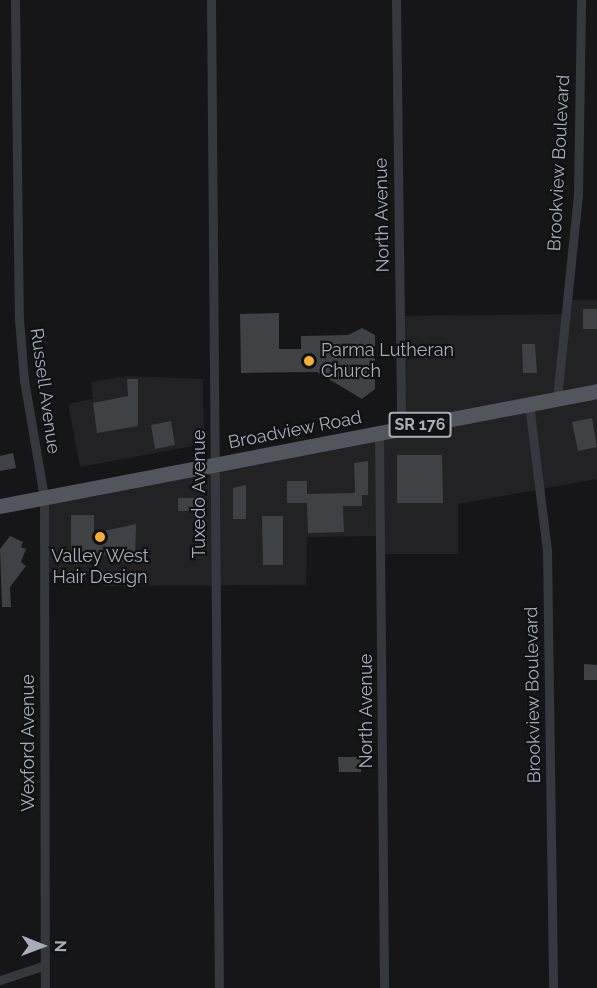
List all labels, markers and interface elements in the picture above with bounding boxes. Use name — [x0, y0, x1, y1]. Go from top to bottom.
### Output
street label: Brookview Boulevard — [544, 74, 574, 252]
street label: North Avenue — [370, 157, 394, 273]
street label: Russell Avenue — [25, 326, 65, 456]
place label: Parma Lutheran Church — [321, 340, 454, 382]
marker: Parma Lutheran Church — [302, 354, 316, 368]
street label: Broadview Road — [226, 406, 364, 454]
road number: SR 176 — [388, 412, 452, 438]
street label: Tuxedo Avenue — [188, 429, 210, 559]
marker: Valley West Hair Design — [93, 530, 107, 544]
place label: Valley West Hair Design — [51, 546, 149, 588]
street label: Brookview Boulevard — [521, 606, 545, 784]
street label: North Avenue — [355, 653, 377, 769]
street label: Wexford Avenue — [17, 674, 39, 812]
north arrow — [12, 916, 72, 976]
text: N — [51, 940, 70, 953]

